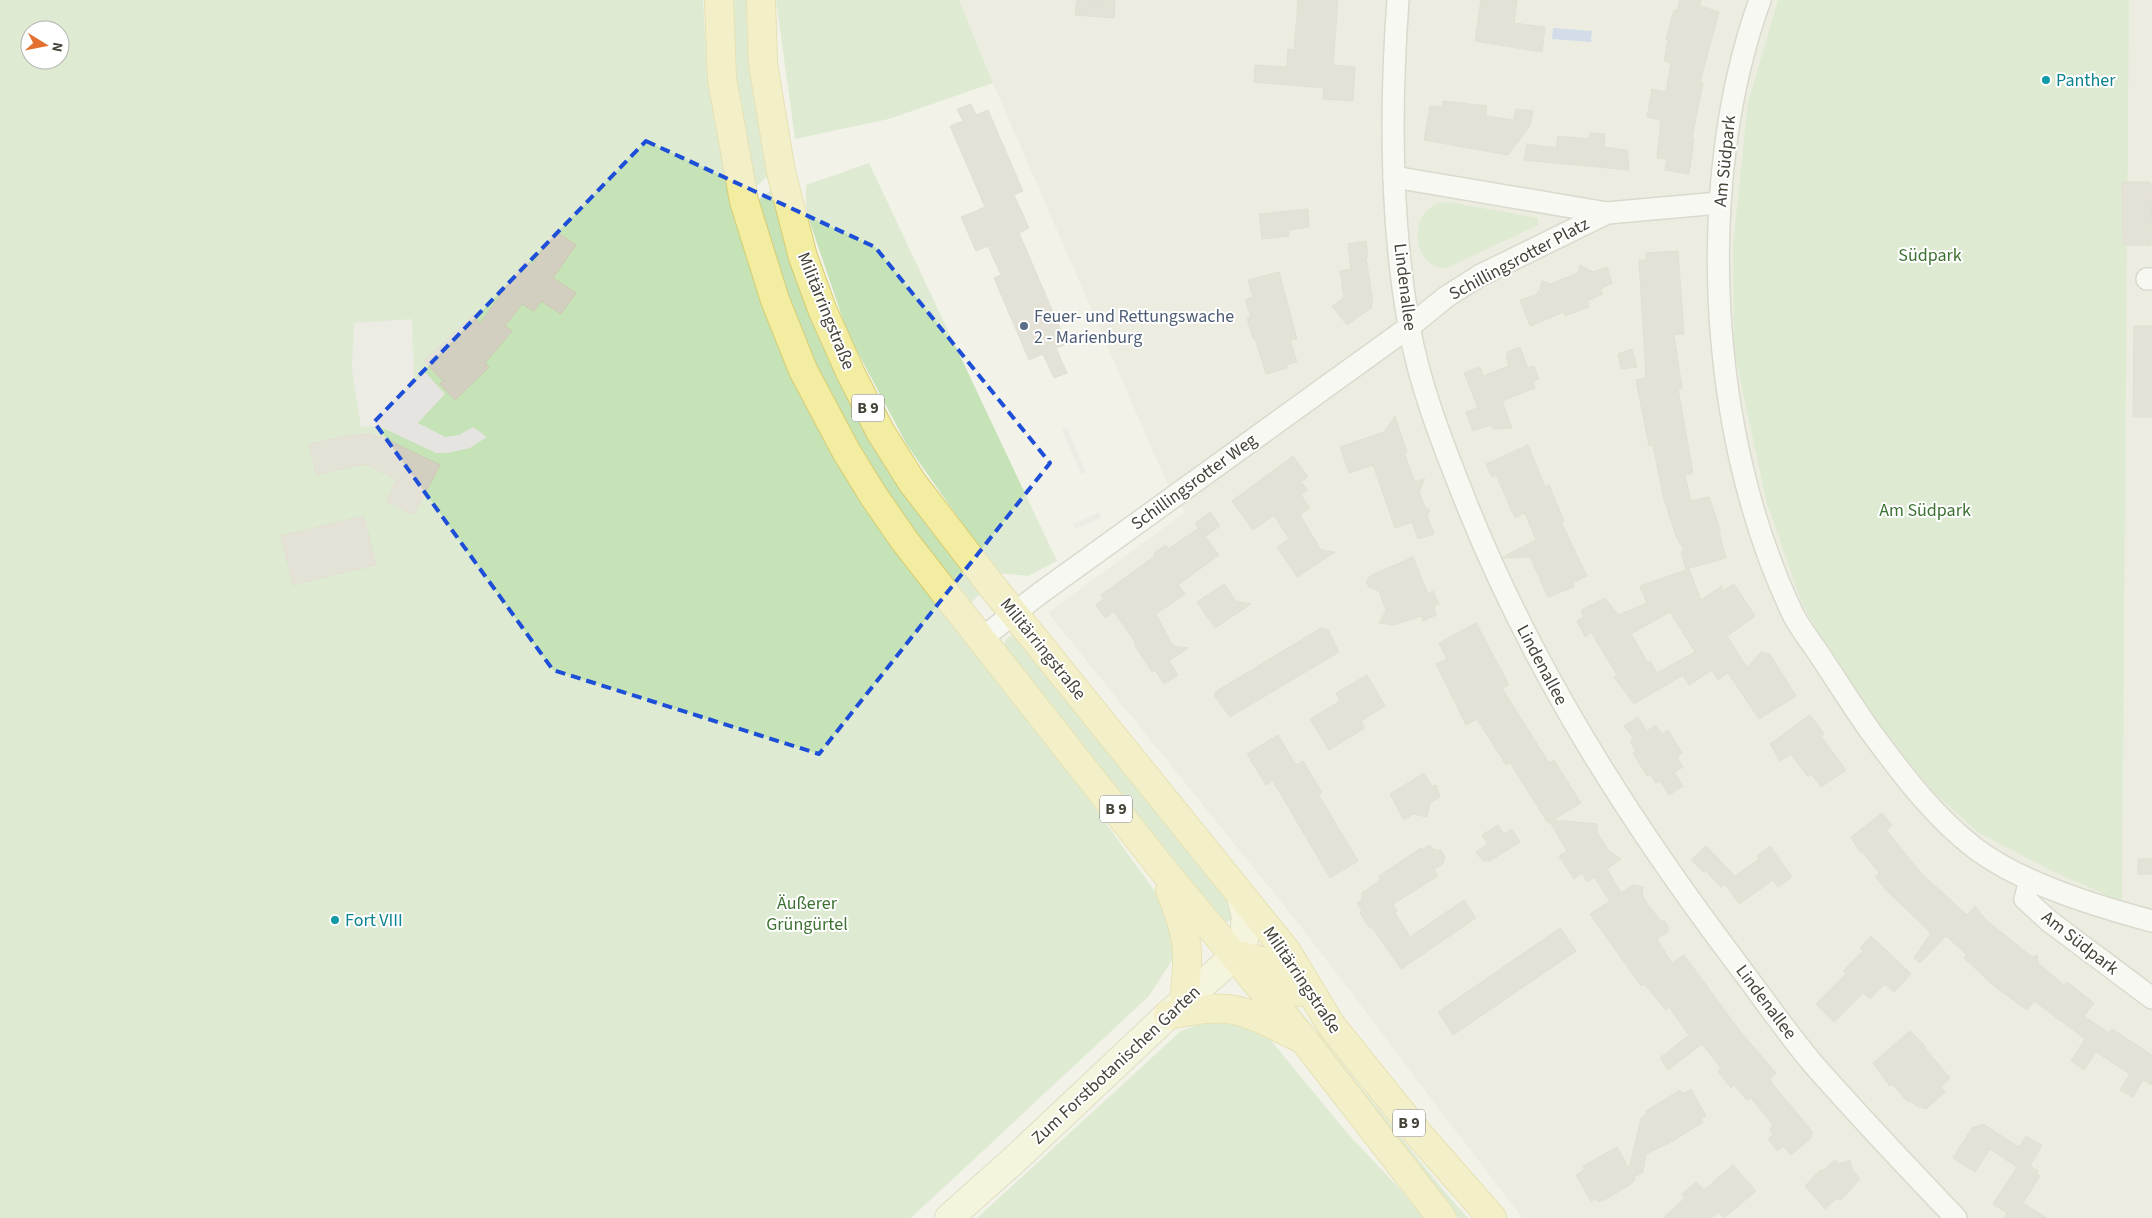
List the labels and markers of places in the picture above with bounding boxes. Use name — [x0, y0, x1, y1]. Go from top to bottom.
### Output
place label: Panther — [2056, 68, 2116, 93]
marker: Panther — [2040, 74, 2052, 86]
place label: Feuer- und Rettungswache 2 - Marienburg — [1034, 304, 1234, 350]
marker: Feuer- und Rettungswache 2 - Marienburg — [1018, 320, 1030, 332]
place label: Fort VIII — [345, 908, 403, 933]
marker: Fort VIII — [329, 914, 341, 926]

